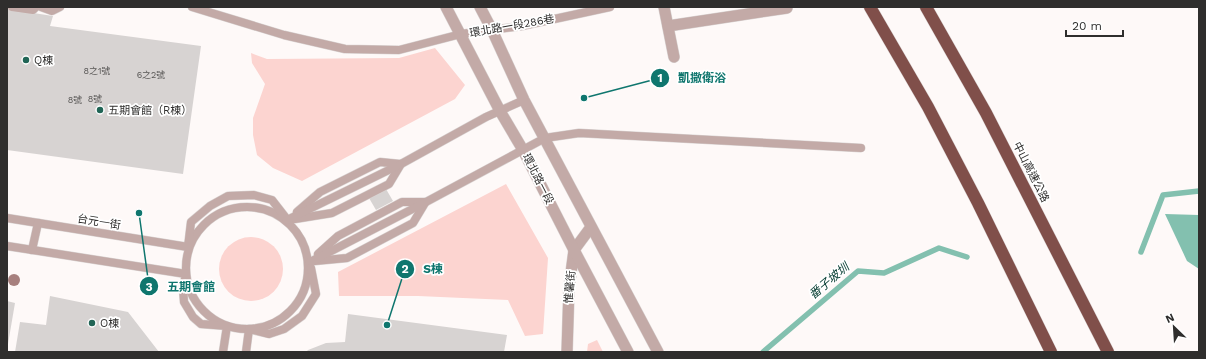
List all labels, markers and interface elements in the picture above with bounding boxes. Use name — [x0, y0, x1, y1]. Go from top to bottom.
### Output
street label: 環北路一段286巷 — [469, 12, 555, 40]
scale bar — [1066, 12, 1123, 38]
text: 20 m — [1072, 19, 1102, 33]
place label: Q棟 — [34, 54, 53, 67]
marker: Q棟 — [21, 55, 31, 65]
house number: 8之1號 — [83, 66, 111, 76]
callout: 凱撒衛浴 — [650, 66, 734, 90]
house number: 6之2號 — [137, 70, 165, 80]
text: 1 — [657, 71, 663, 85]
text: 凱撒衛浴 — [678, 71, 726, 85]
house number: 8號 — [88, 94, 102, 104]
house number: 8號 — [68, 95, 82, 105]
place label: 五期會館（R棟） — [108, 104, 192, 117]
marker: 五期會館（R棟） — [95, 105, 105, 115]
street label: 中山高速公路 — [1010, 140, 1052, 204]
street label: 環北路一段 — [520, 152, 556, 206]
street label: 台元一街 — [76, 212, 122, 232]
callout: S棟 — [395, 257, 450, 281]
water label: 番子坡圳 — [806, 259, 853, 302]
text: 2 — [401, 262, 409, 276]
text: S棟 — [423, 262, 443, 276]
street label: 惟馨街 — [562, 270, 578, 304]
callout: 五期會館 — [139, 274, 223, 298]
text: 3 — [145, 280, 153, 294]
text: 五期會館 — [167, 280, 215, 294]
north arrow — [1154, 307, 1194, 347]
text: N — [1164, 311, 1176, 326]
place label: O棟 — [100, 317, 119, 330]
marker: O棟 — [87, 318, 97, 328]

